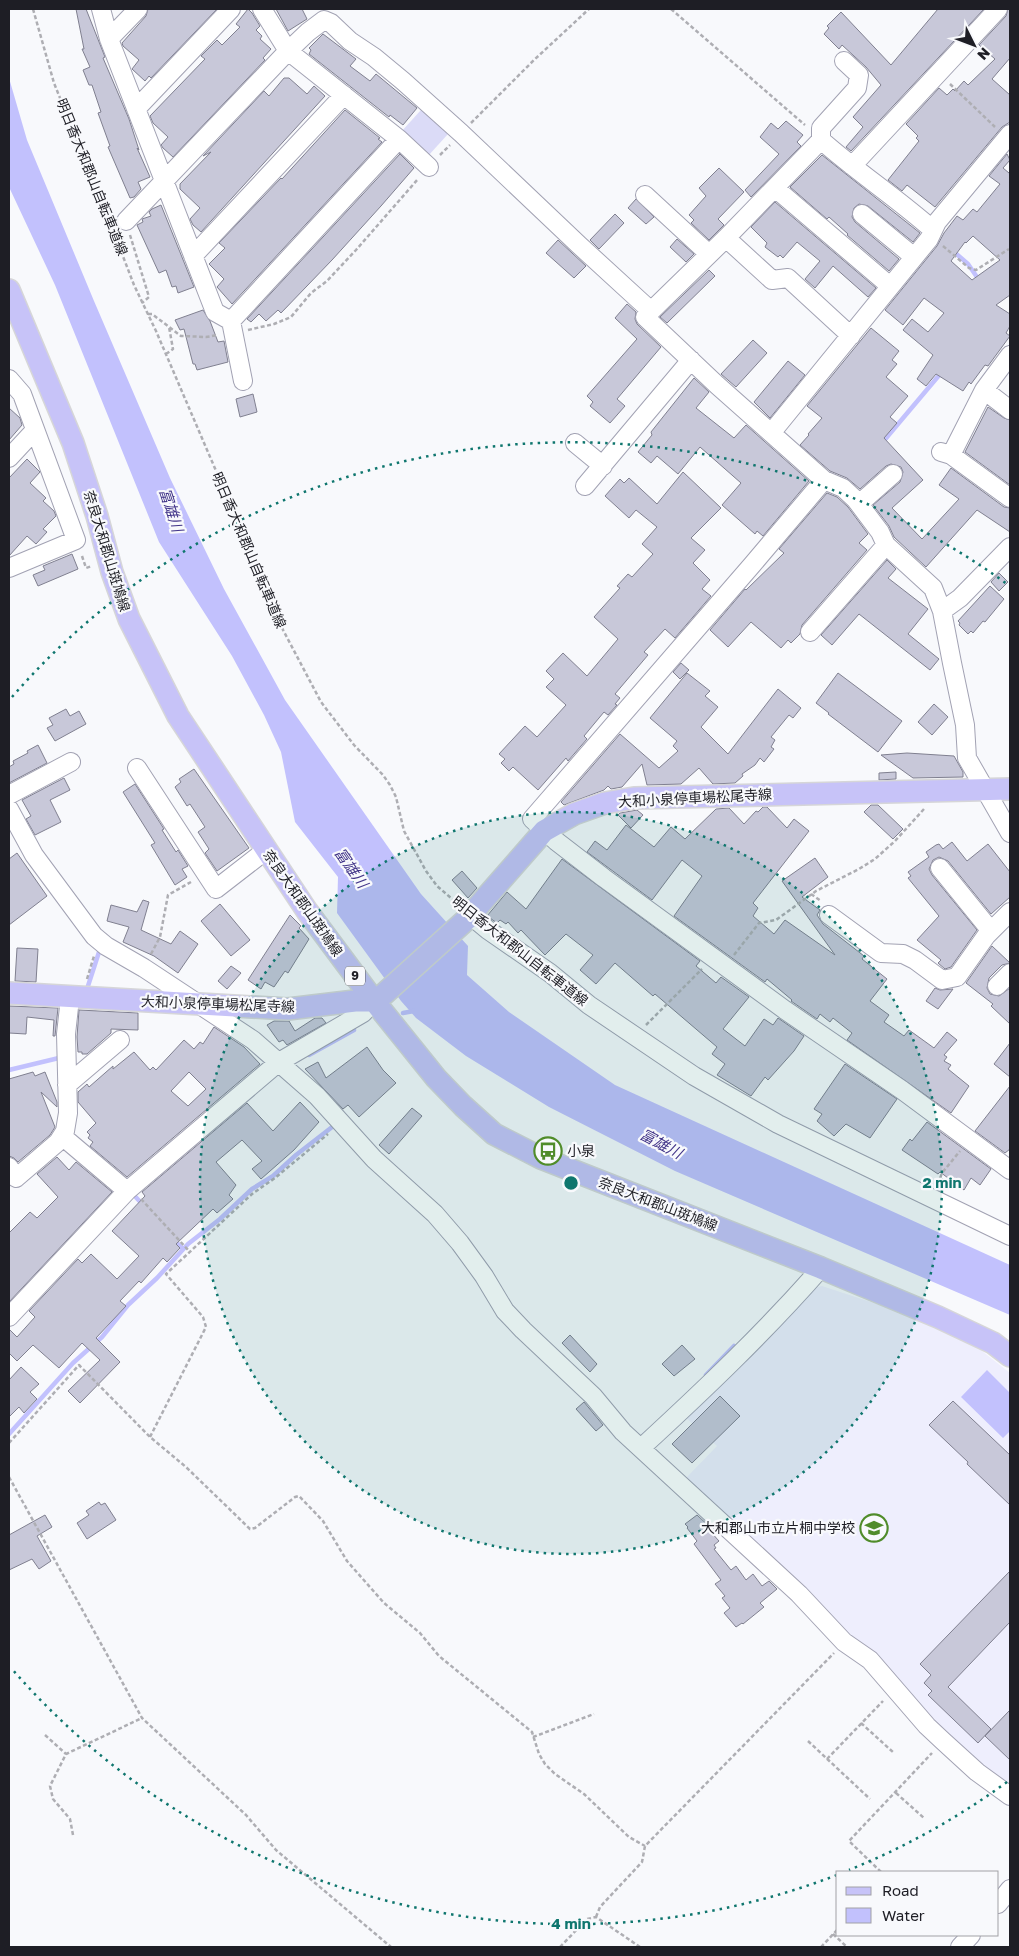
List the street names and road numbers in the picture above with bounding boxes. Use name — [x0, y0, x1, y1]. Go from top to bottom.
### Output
street label: 明日香大和郡山自転車道線 — [53, 96, 132, 258]
street label: 明日香大和郡山自転車道線 — [209, 469, 290, 630]
street label: 奈良大和郡山斑鳩線 — [81, 488, 134, 614]
street label: 大和小泉停車場松尾寺線 — [618, 785, 772, 810]
street label: 奈良大和郡山斑鳩線 — [260, 846, 347, 959]
street label: 明日香大和郡山自転車道線 — [449, 892, 592, 1009]
road number: 9 — [345, 966, 365, 986]
street label: 大和小泉停車場松尾寺線 — [141, 992, 295, 1015]
street label: 奈良大和郡山斑鳩線 — [596, 1173, 720, 1234]

